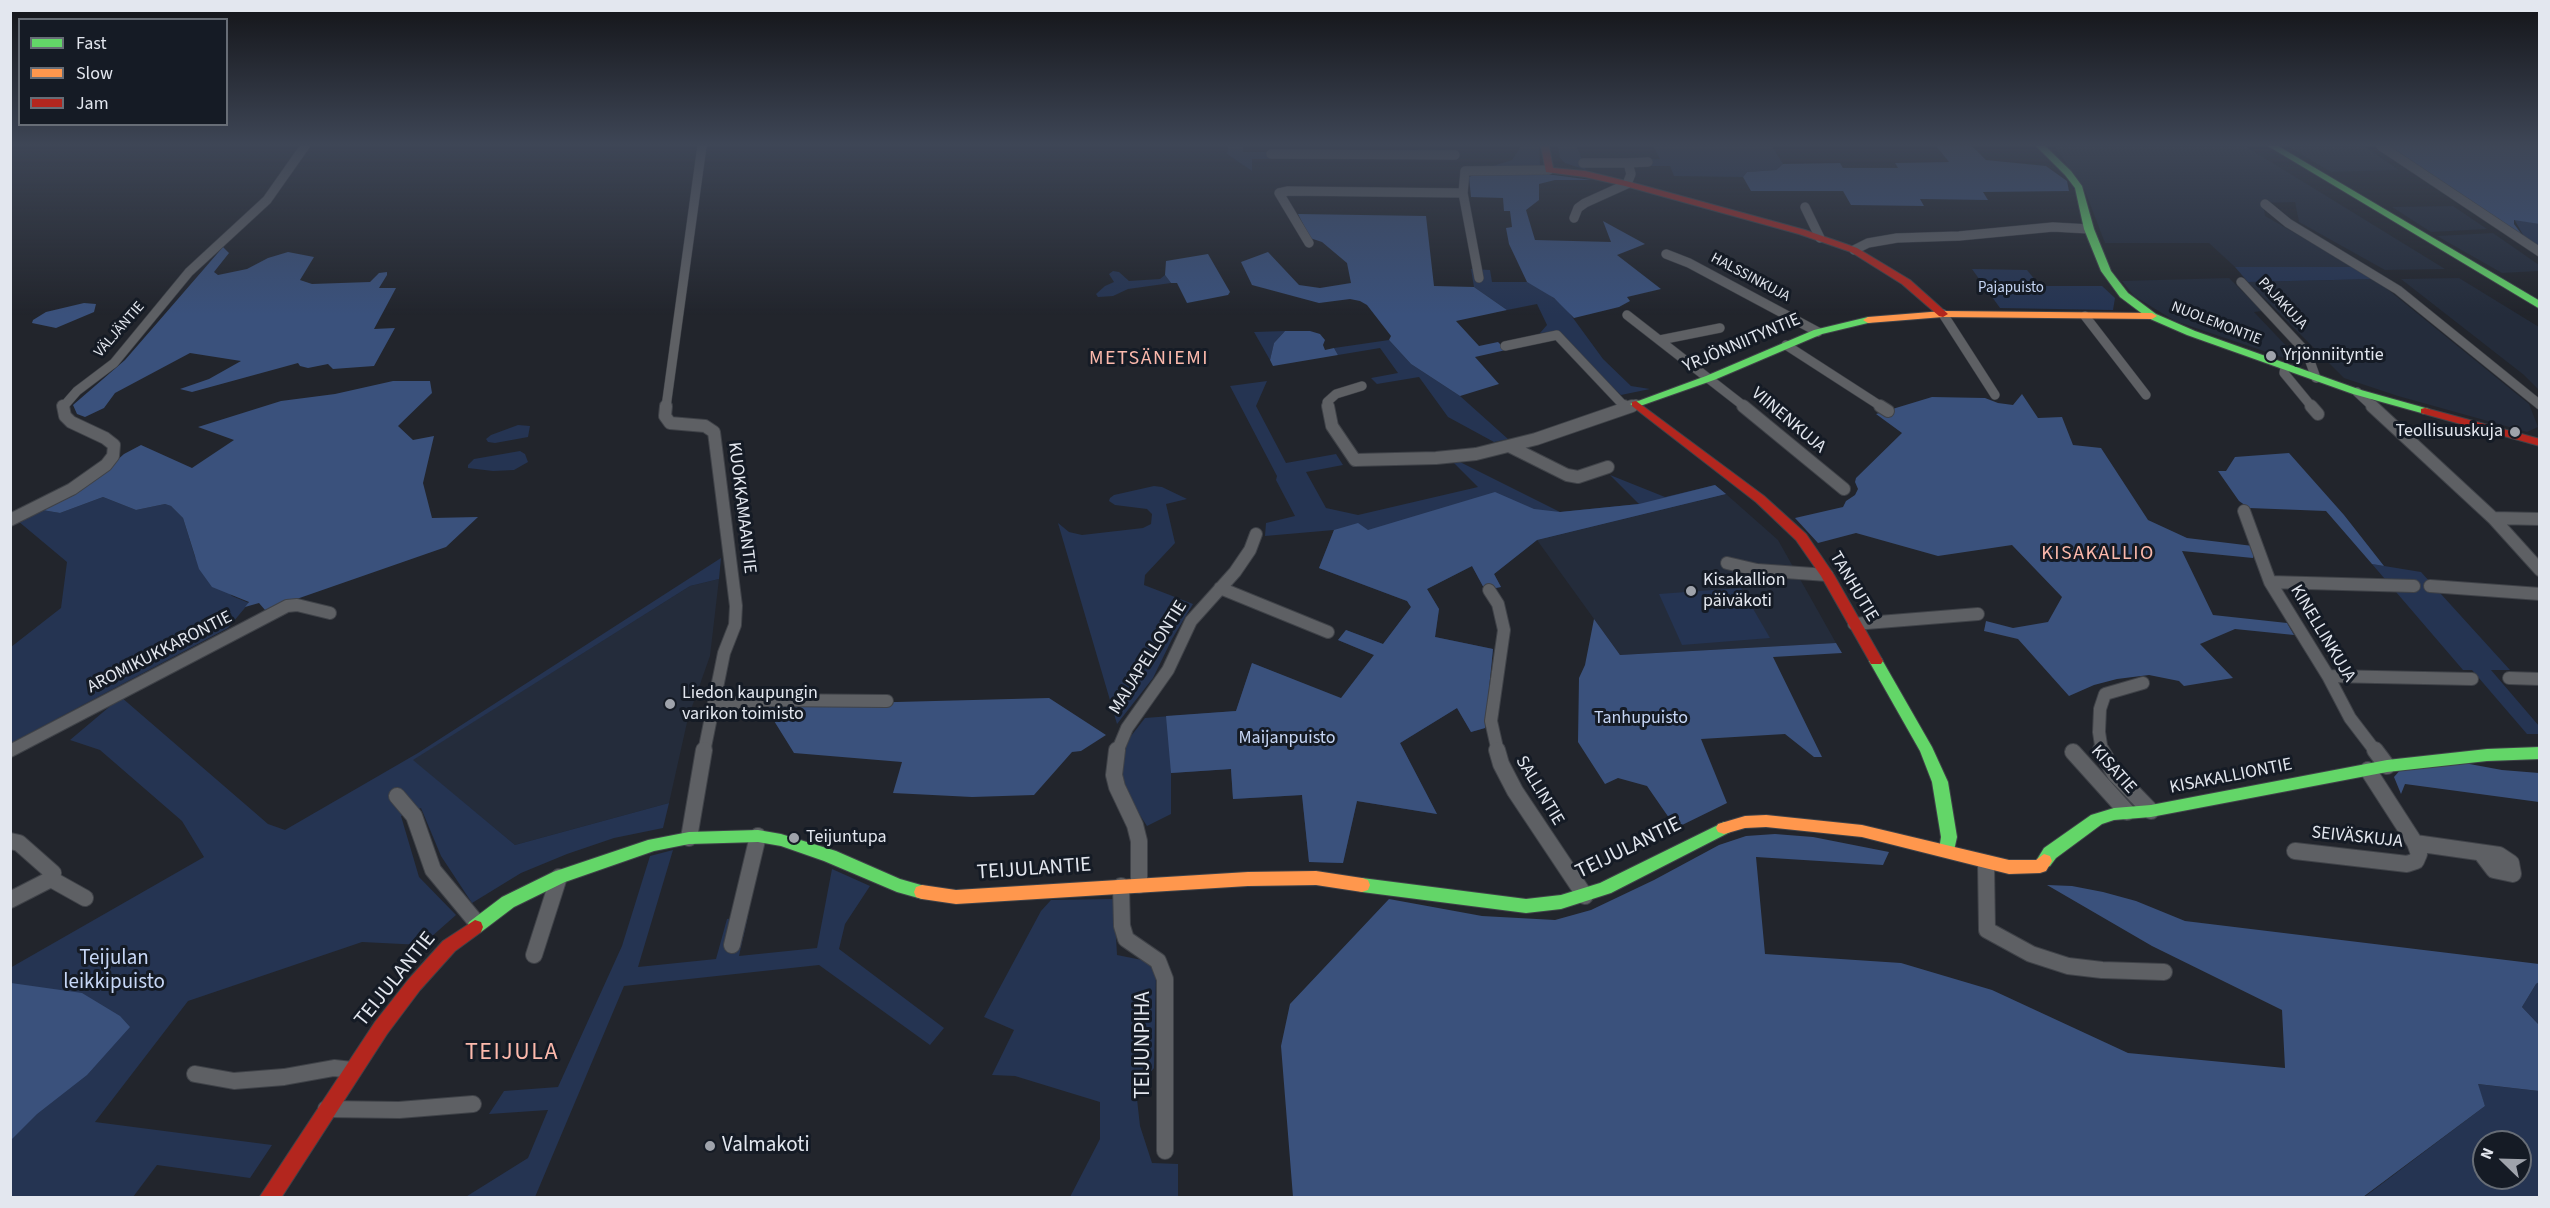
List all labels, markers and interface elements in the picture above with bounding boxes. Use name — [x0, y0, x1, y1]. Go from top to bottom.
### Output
legend — [18, 18, 228, 126]
text: Fast — [76, 31, 107, 56]
text: Slow — [76, 61, 113, 86]
text: Jam — [76, 91, 109, 116]
street label: HALSSINKUJA — [1707, 250, 1793, 306]
street label: PAJAKUJA — [2254, 274, 2310, 334]
park label: Pajapuisto — [1978, 280, 2044, 298]
street label: VÄLJÄNTIE — [91, 298, 149, 362]
street label: NUOLEMONTIE — [2168, 299, 2264, 349]
street label: YRJÖNNIITYNTIE — [1680, 310, 1804, 378]
place label: Yrjönniityntie — [2283, 345, 2384, 367]
district label: METSÄNIEMI — [1089, 348, 1209, 372]
marker: Yrjönniityntie — [2264, 349, 2278, 363]
street label: VIINENKUJA — [1746, 384, 1830, 458]
place label: Teollisuuskuja — [2396, 421, 2503, 443]
marker: Teollisuuskuja — [2508, 425, 2522, 439]
street label: KUOKKAMAANTIE — [722, 441, 760, 575]
district label: KISAKALLIO — [2041, 543, 2155, 567]
street label: TANHUTIE — [1824, 548, 1882, 626]
place label: Kisakallion päiväkoti — [1703, 570, 1785, 612]
street label: KINELLINKUJA — [2285, 582, 2359, 686]
marker: Kisakallion päiväkoti — [1684, 584, 1698, 598]
street label: MAIJAPELLONTIE — [1105, 597, 1193, 719]
street label: AROMIKUKKARONTIE — [84, 607, 236, 699]
place label: Liedon kaupungin varikon toimisto — [682, 683, 818, 726]
marker: Liedon kaupungin varikon toimisto — [663, 697, 677, 711]
park label: Tanhupuisto — [1594, 708, 1688, 730]
park label: Maijanpuisto — [1239, 728, 1335, 750]
street label: KISATIE — [2086, 741, 2140, 799]
street label: SALLINTIE — [1510, 752, 1568, 830]
street label: KISAKALLIONTIE — [2168, 755, 2294, 799]
street label: TEIJULANTIE — [1572, 813, 1686, 885]
street label: SEIVÄSKUJA — [2310, 822, 2404, 854]
place label: Teijuntupa — [806, 827, 887, 849]
marker: Teijuntupa — [787, 831, 801, 845]
street label: TEIJULANTIE — [976, 853, 1092, 887]
street label: TEIJULANTIE — [350, 928, 442, 1032]
park label: Teijulan leikkipuisto — [63, 946, 165, 996]
street label: TEIJUNPIHA — [1131, 991, 1157, 1099]
district label: TEIJULA — [465, 1040, 559, 1068]
north arrow — [2472, 1130, 2532, 1190]
place label: Valmakoti — [722, 1133, 810, 1159]
marker: Valmakoti — [703, 1139, 717, 1153]
text: N — [2475, 1145, 2499, 1163]

